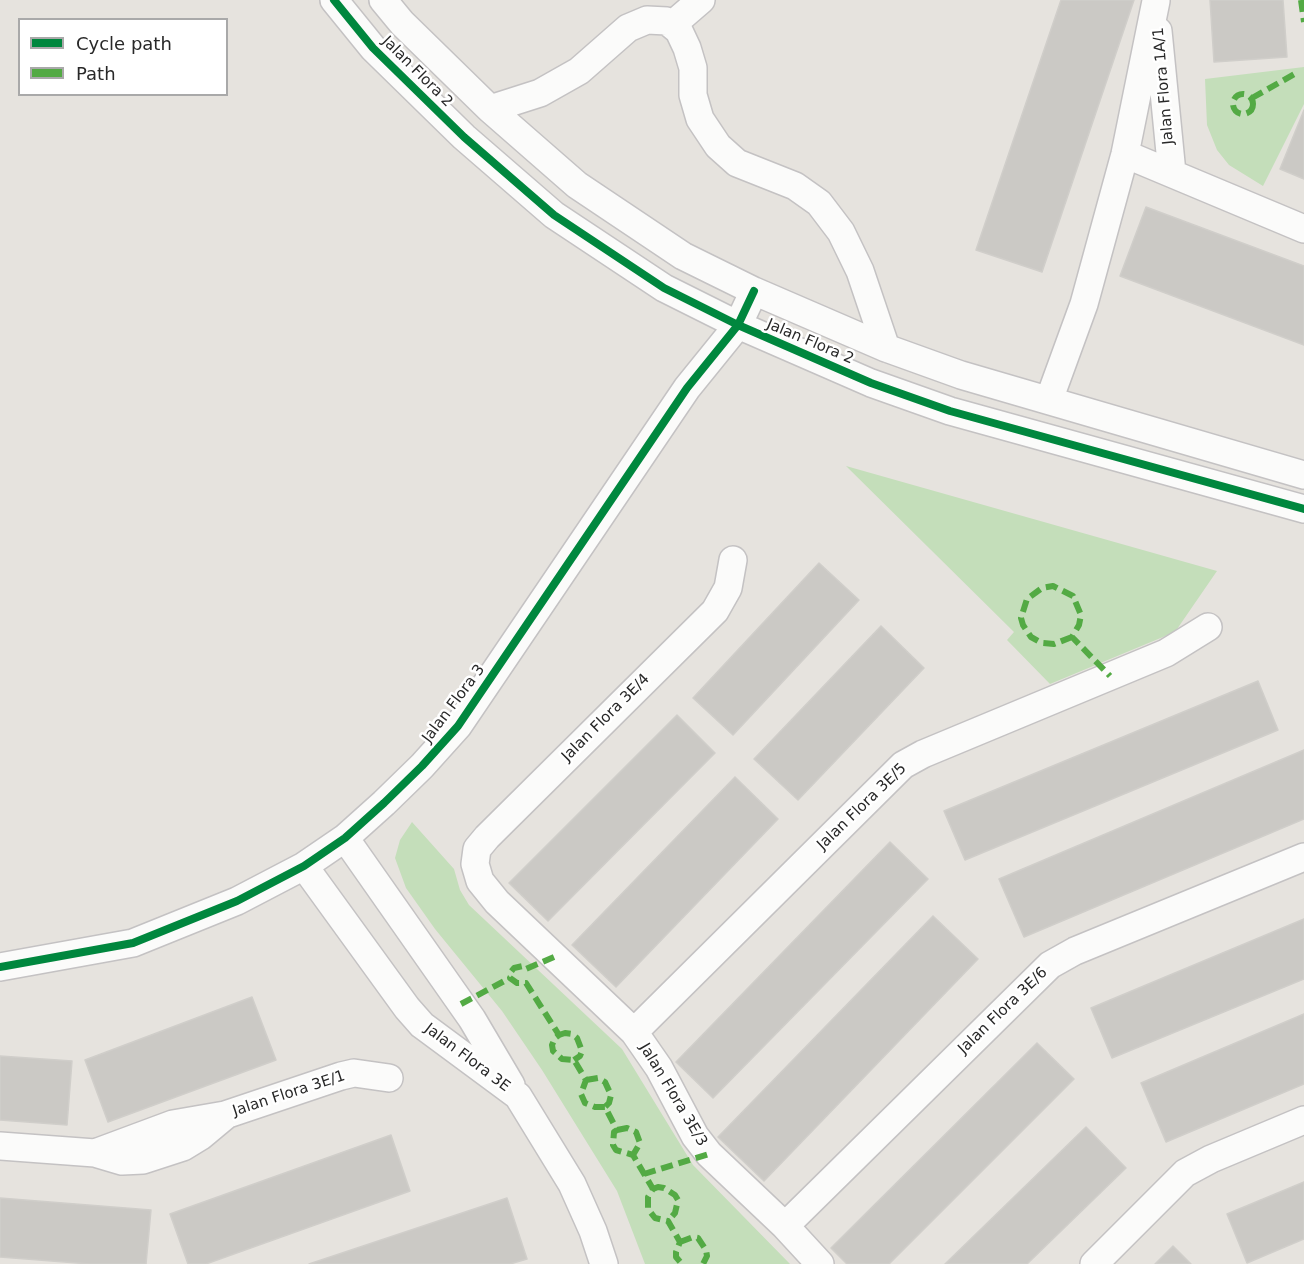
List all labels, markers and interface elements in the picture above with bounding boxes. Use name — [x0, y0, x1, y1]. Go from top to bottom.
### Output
legend — [18, 18, 228, 96]
street label: Jalan Flora 1A/1 — [1150, 27, 1178, 145]
text: Cycle path — [76, 33, 172, 54]
street label: Jalan Flora 2 — [378, 33, 456, 111]
text: Path — [76, 63, 116, 84]
street label: Jalan Flora 2 — [764, 316, 856, 368]
street label: Jalan Flora 3 — [419, 661, 489, 747]
street label: Jalan Flora 3E/4 — [558, 670, 654, 766]
street label: Jalan Flora 3E/5 — [814, 760, 910, 854]
street label: Jalan Flora 3E/6 — [955, 964, 1051, 1058]
street label: Jalan Flora 3E — [421, 1020, 513, 1096]
street label: Jalan Flora 3E/3 — [635, 1040, 711, 1150]
street label: Jalan Flora 3E/1 — [231, 1067, 347, 1121]

